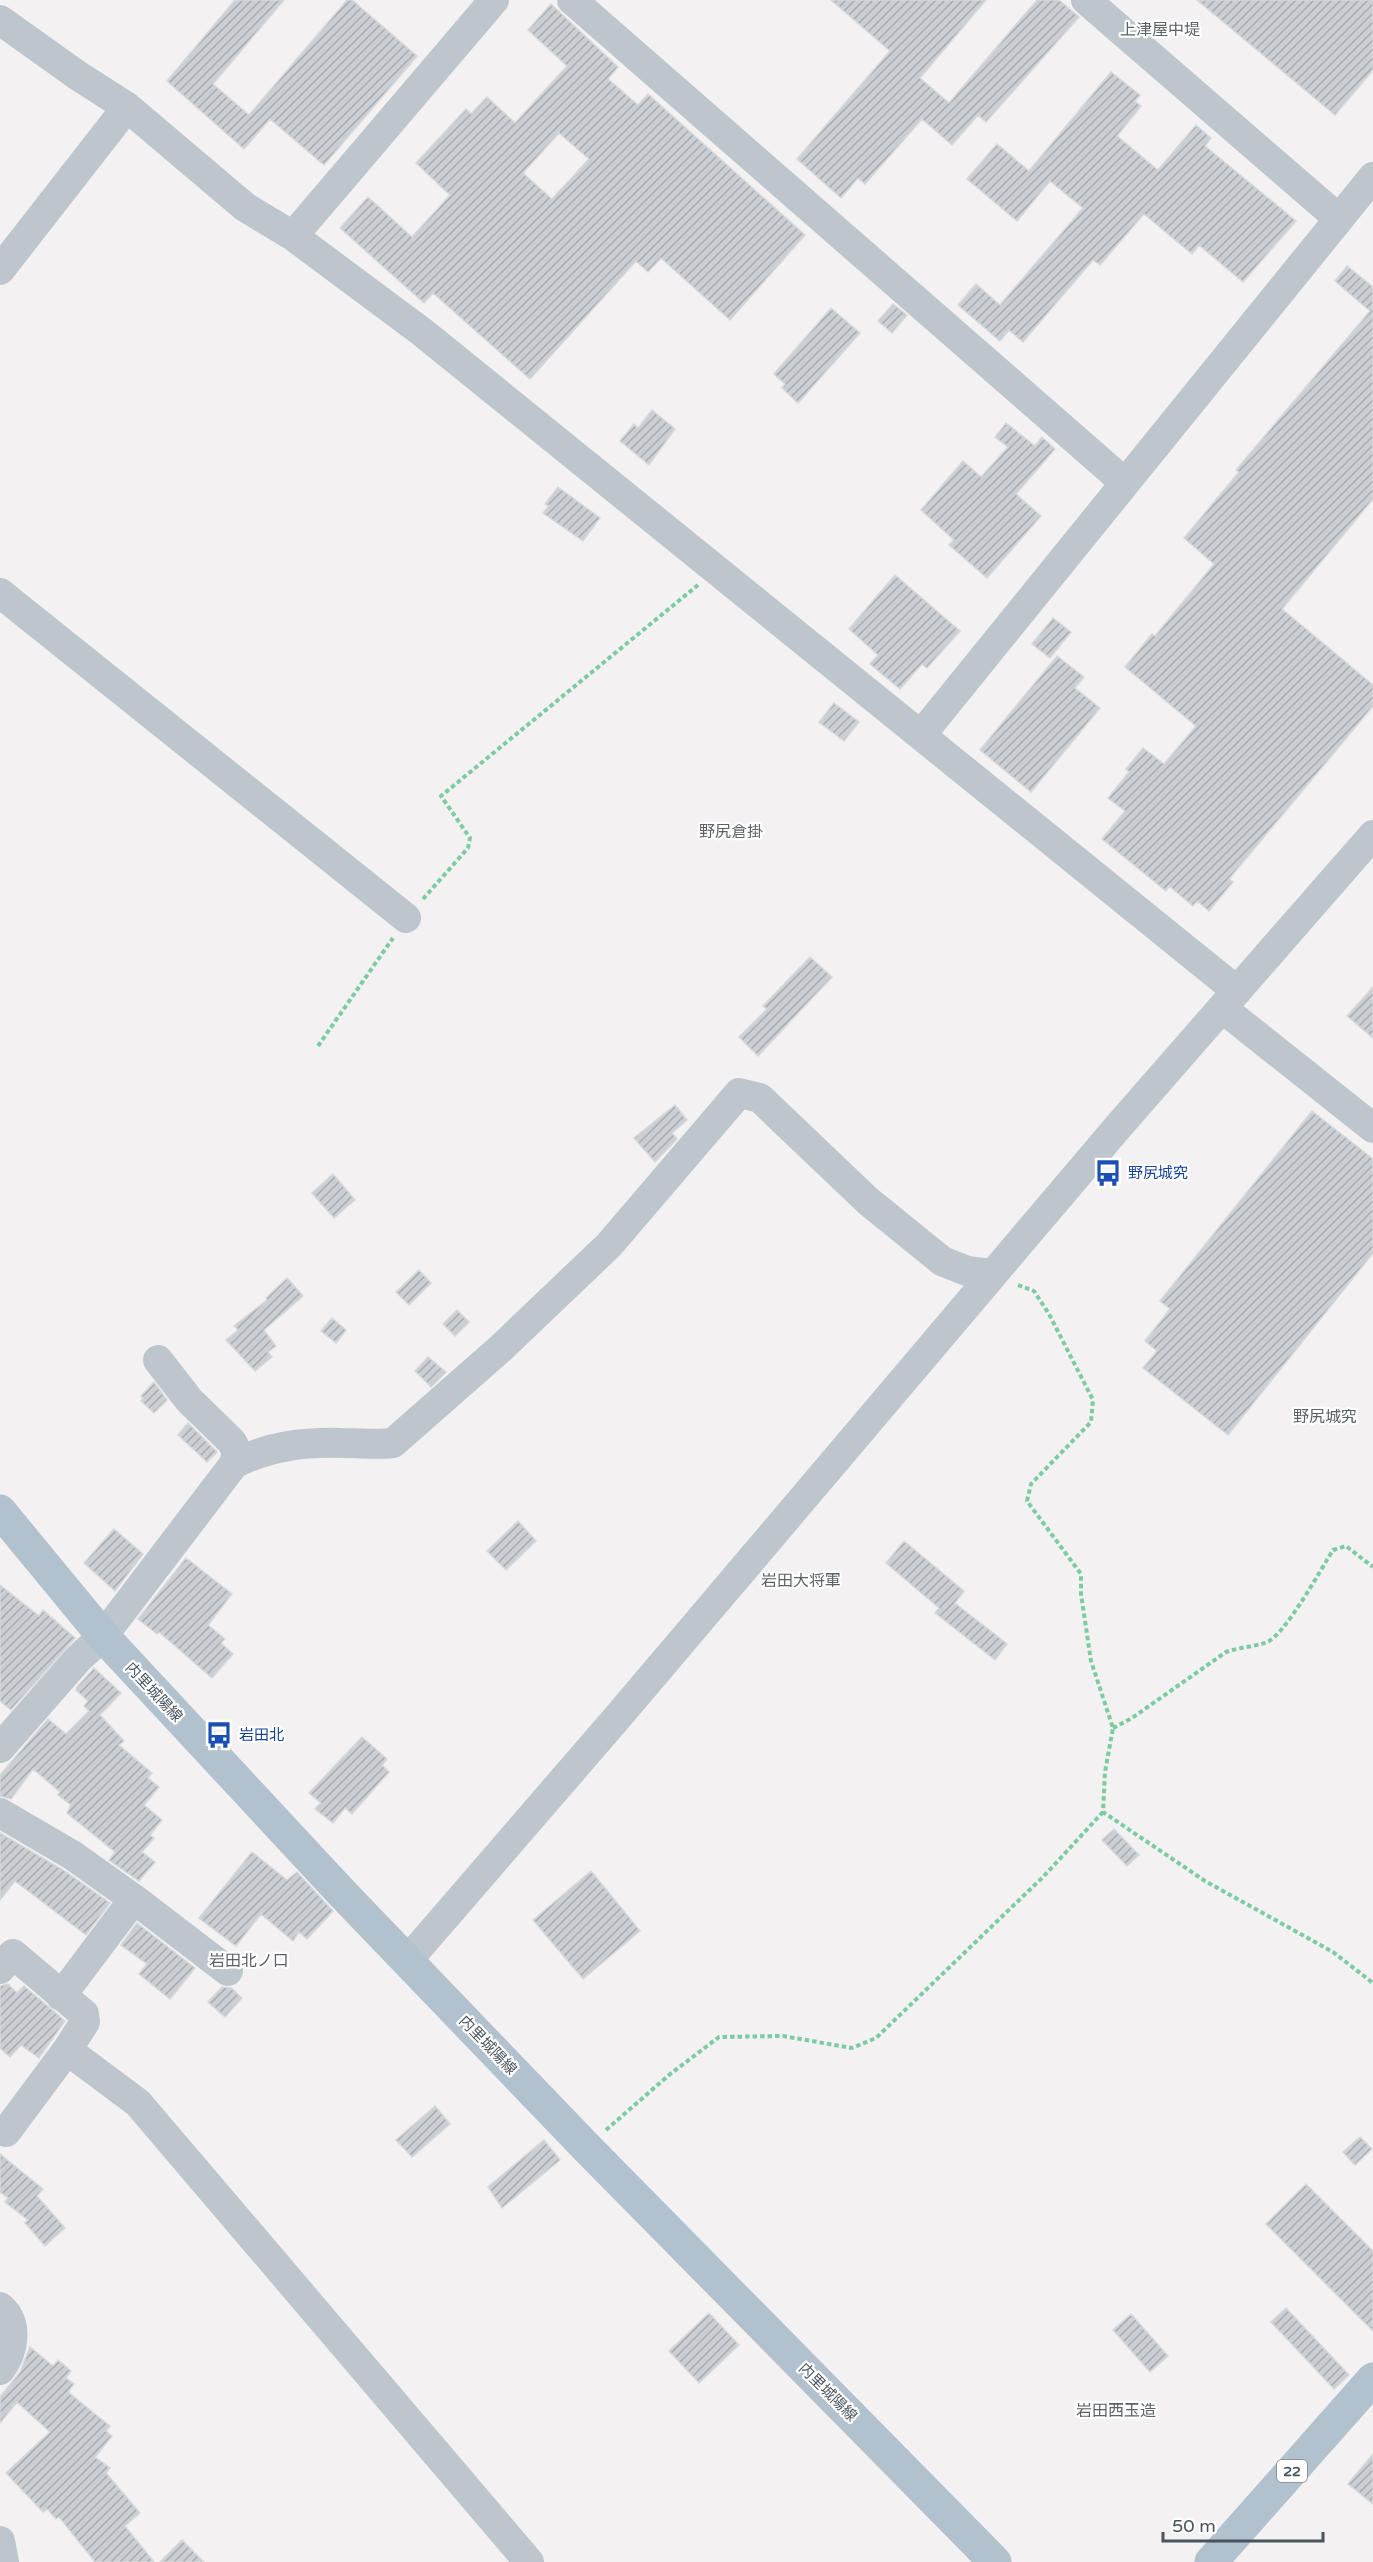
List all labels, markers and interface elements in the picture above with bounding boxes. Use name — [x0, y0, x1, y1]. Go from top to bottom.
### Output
district label: 上津屋中堤 — [1120, 20, 1200, 40]
district label: 野尻倉掛 — [699, 822, 763, 842]
bus stop icon: 野尻城究 — [1093, 1158, 1123, 1188]
place label: 野尻城究 — [1128, 1164, 1188, 1182]
district label: 野尻城究 — [1293, 1407, 1357, 1427]
district label: 岩田大将軍 — [761, 1571, 841, 1591]
street label: 内里城陽線 — [122, 1658, 186, 1726]
bus stop icon: 岩田北 — [204, 1720, 234, 1750]
place label: 岩田北 — [239, 1726, 284, 1744]
district label: 岩田北ノ口 — [209, 1951, 289, 1971]
street label: 内里城陽線 — [455, 2012, 521, 2078]
street label: 内里城陽線 — [795, 2359, 861, 2425]
district label: 岩田西玉造 — [1076, 2401, 1156, 2421]
road number: 22 — [1277, 2460, 1307, 2482]
scale bar — [1163, 2505, 1324, 2543]
text: 50 m — [1172, 2515, 1216, 2537]

